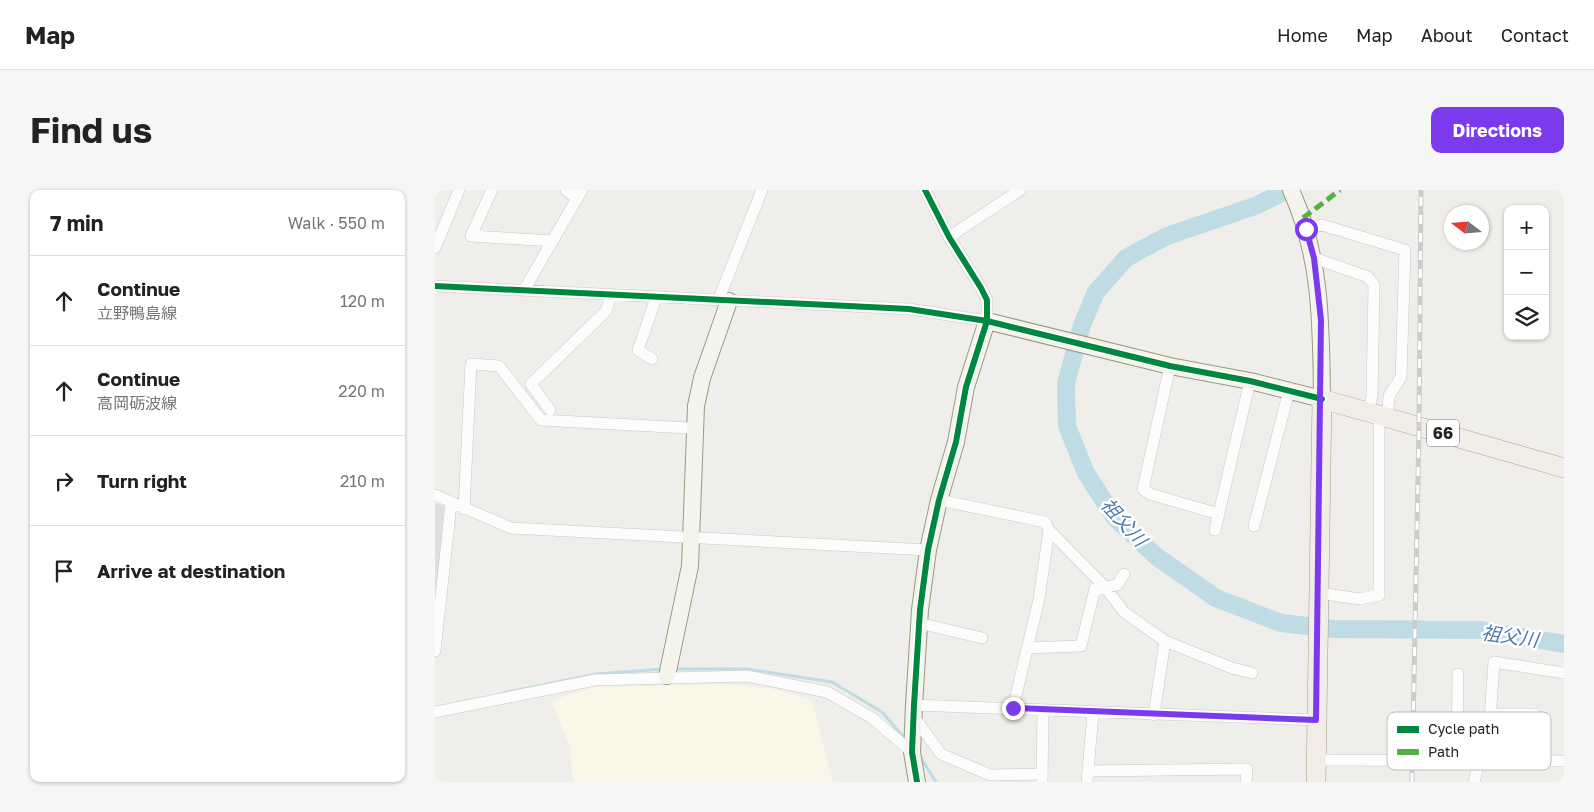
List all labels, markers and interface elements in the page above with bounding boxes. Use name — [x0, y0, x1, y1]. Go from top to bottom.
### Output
text: Map — [25, 20, 75, 49]
text: Home — [1277, 24, 1328, 46]
text: Map — [1356, 24, 1393, 46]
text: About — [1421, 24, 1473, 46]
text: Contact — [1501, 24, 1569, 46]
button: Directions — [1431, 107, 1564, 153]
text: Find us — [30, 109, 152, 151]
north arrow — [1444, 205, 1489, 250]
map controls — [1504, 205, 1549, 340]
button: + — [1504, 205, 1549, 250]
text: 7 min — [50, 210, 104, 236]
text: Walk · 550 m — [288, 213, 385, 233]
route start — [1295, 218, 1318, 241]
button: − — [1504, 250, 1549, 295]
text: Continue — [97, 277, 180, 300]
icon: ahead — [50, 287, 78, 315]
text: 120 m — [340, 291, 385, 311]
button: layers — [1504, 295, 1549, 340]
text: 立野鴨島線 — [97, 303, 177, 323]
text: Continue — [97, 367, 180, 390]
icon: ahead — [50, 377, 78, 405]
text: 220 m — [338, 381, 385, 401]
text: 高岡砺波線 — [97, 393, 177, 413]
road number: 66 — [1427, 420, 1459, 446]
icon: right — [50, 467, 78, 495]
text: Turn right — [97, 469, 187, 492]
text: 210 m — [340, 471, 385, 491]
water label: 祖父川 — [1097, 493, 1153, 552]
icon: arrive — [50, 557, 78, 585]
text: Arrive at destination — [97, 559, 285, 582]
water label: 祖父川 — [1480, 620, 1542, 651]
route end — [1002, 697, 1025, 720]
legend — [1387, 712, 1551, 770]
text: Cycle path — [1428, 720, 1499, 737]
text: Path — [1428, 743, 1459, 760]

